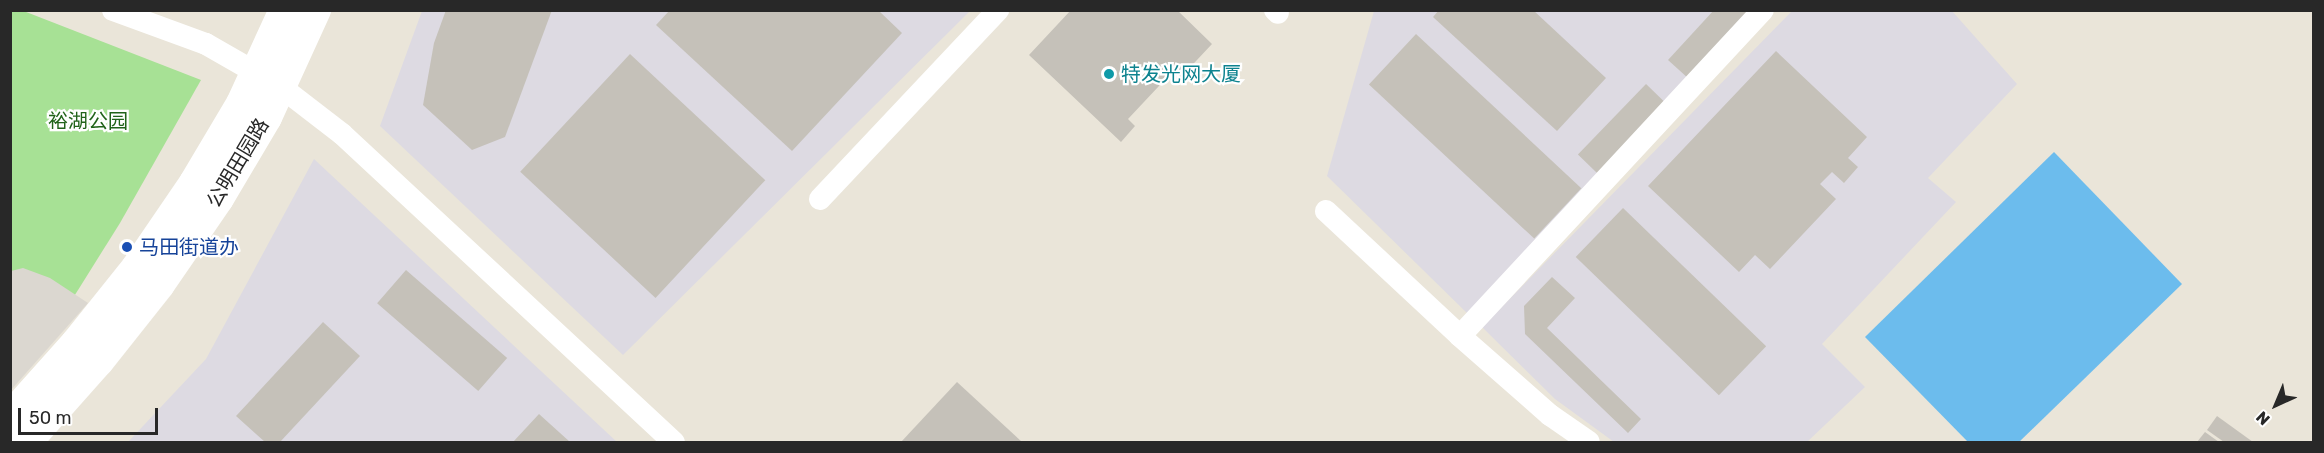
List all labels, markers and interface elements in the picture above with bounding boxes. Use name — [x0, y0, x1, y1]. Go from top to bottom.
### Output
place label: 特发光网大厦 — [1121, 62, 1241, 86]
marker: 特发光网大厦 — [1102, 67, 1116, 81]
park label: 裕湖公园 — [48, 109, 128, 133]
street label: 公明田园路 — [202, 114, 274, 212]
place label: 马田街道办 — [139, 235, 239, 259]
marker: 马田街道办 — [120, 240, 134, 254]
north arrow — [2246, 375, 2306, 435]
scale bar — [21, 396, 160, 434]
text: 50 m — [29, 407, 72, 429]
text: N — [2252, 407, 2274, 429]

